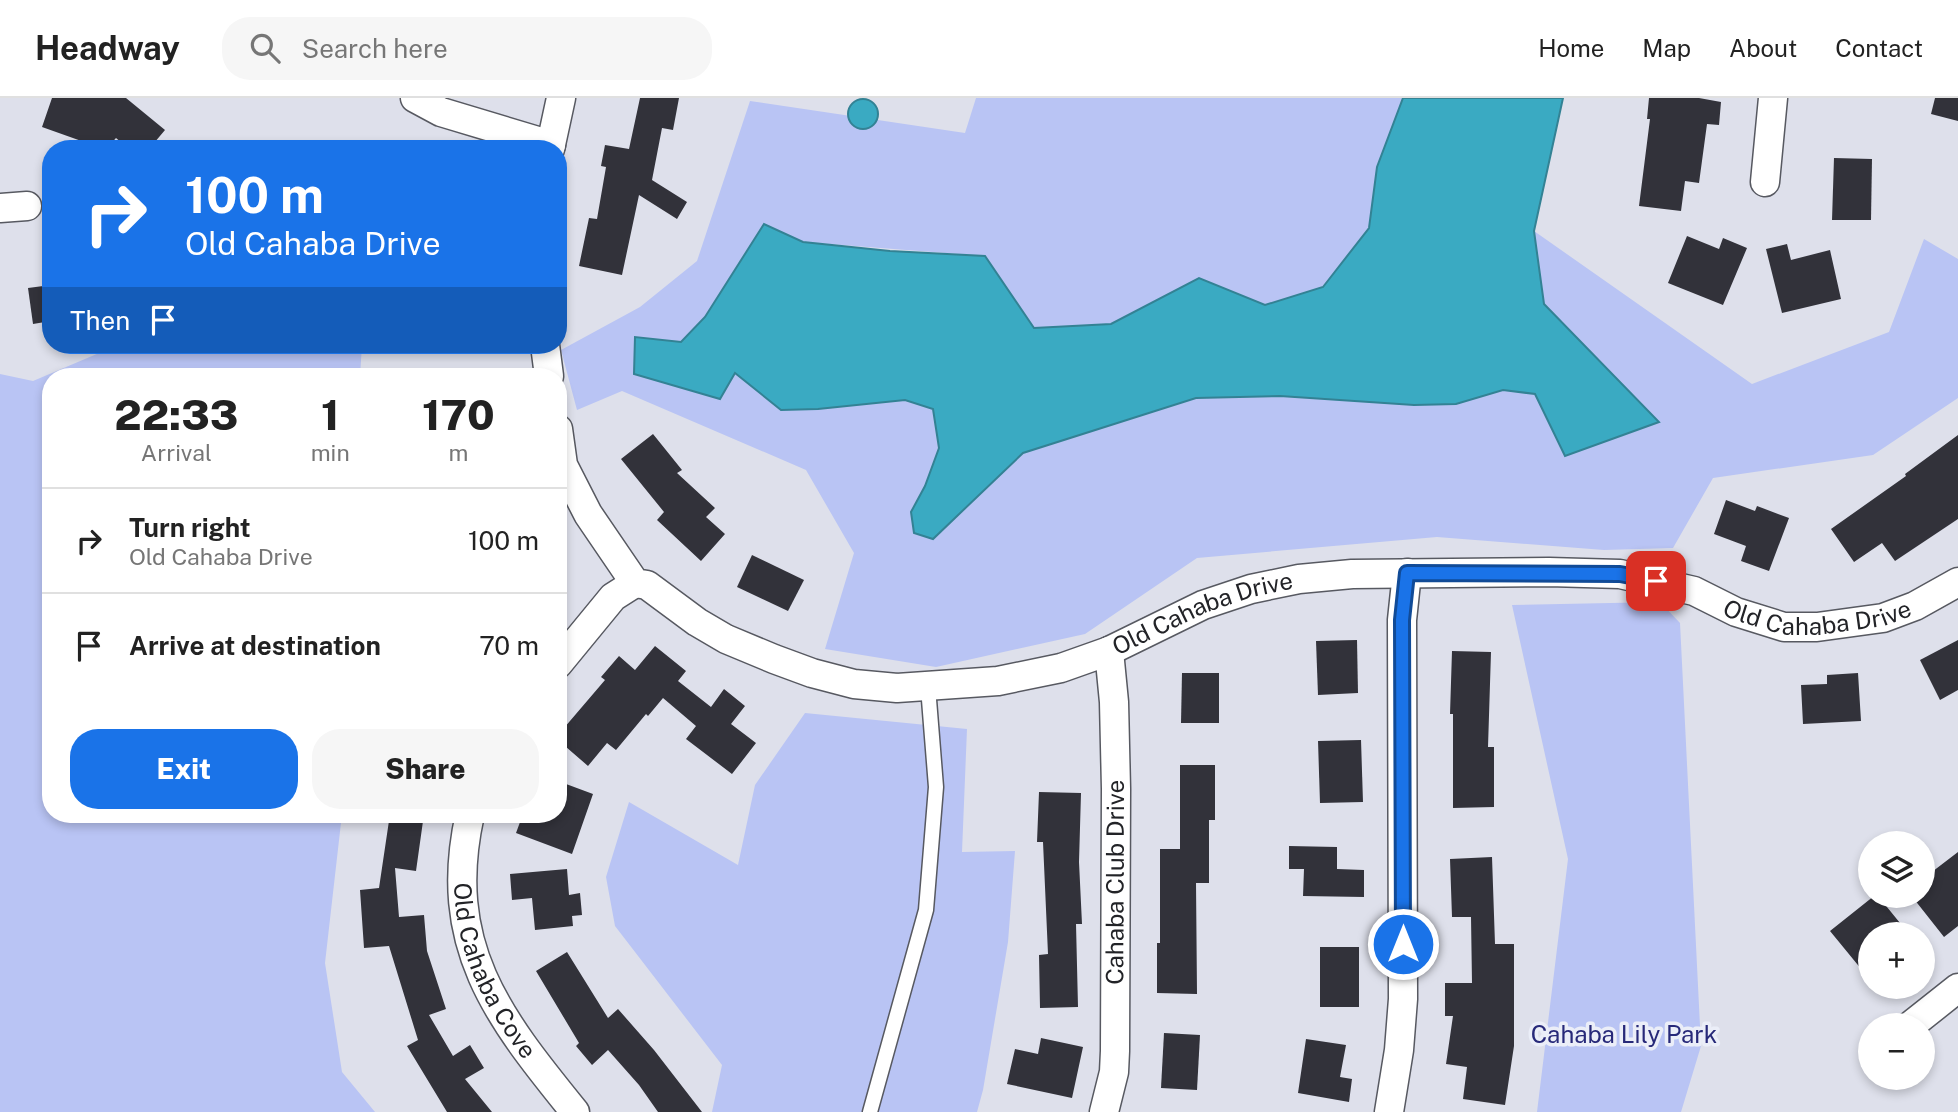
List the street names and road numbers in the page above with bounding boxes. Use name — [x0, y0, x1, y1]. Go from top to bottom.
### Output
street label: Old Cahaba Drive — [1108, 566, 1295, 660]
street label: Old Cahaba Drive — [1719, 593, 1915, 640]
street label: Cahaba Club Drive — [1100, 779, 1129, 985]
street label: Old Cahaba Cove — [449, 882, 543, 1063]

